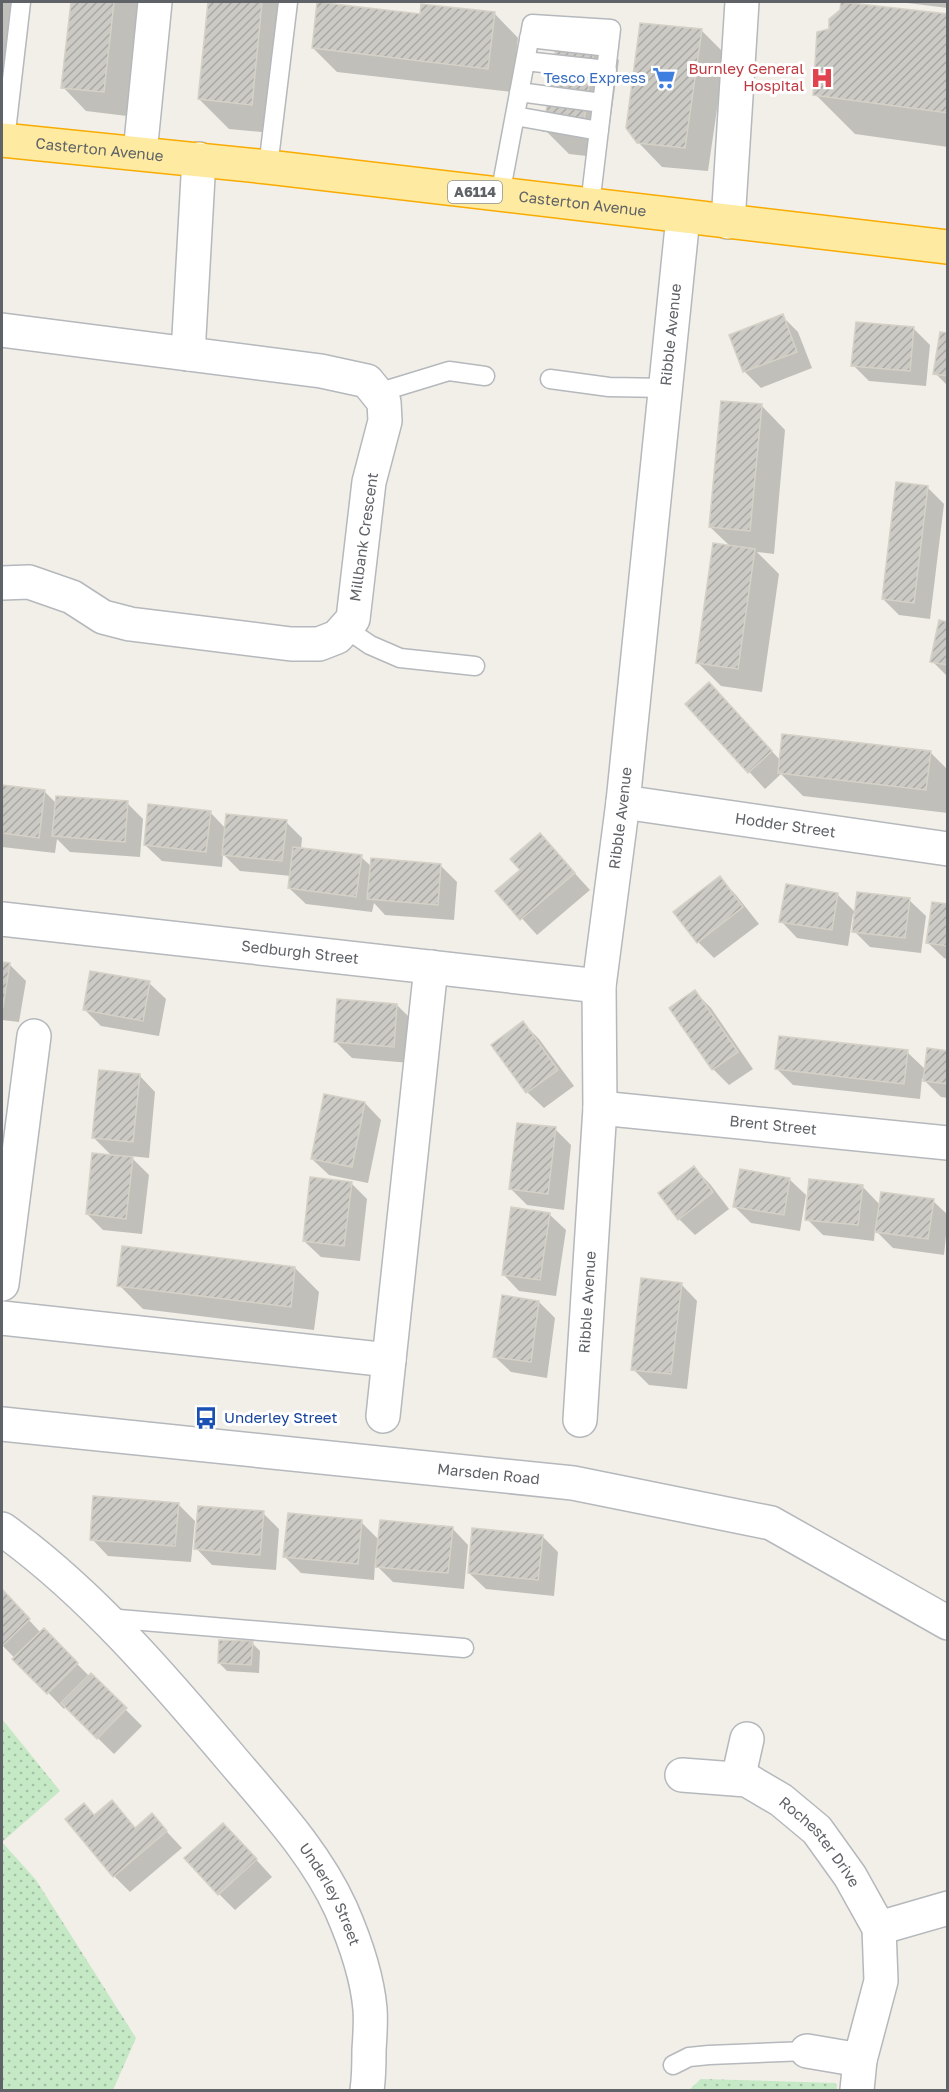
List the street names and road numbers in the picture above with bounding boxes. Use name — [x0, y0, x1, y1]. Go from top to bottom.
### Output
street label: Casterton Avenue — [35, 133, 165, 164]
road number: A6114 — [448, 181, 502, 203]
street label: Casterton Avenue — [518, 187, 648, 219]
street label: Ribble Avenue — [656, 282, 684, 387]
street label: Millbank Crescent — [345, 471, 381, 603]
street label: Ribble Avenue — [604, 766, 635, 870]
street label: Hodder Street — [734, 808, 837, 841]
street label: Sedburgh Street — [240, 936, 360, 967]
street label: Brent Street — [729, 1111, 818, 1138]
street label: Ribble Avenue — [574, 1250, 599, 1354]
street label: Marsden Road — [436, 1459, 541, 1488]
street label: Rochester Drive — [776, 1792, 864, 1890]
street label: Underley Street — [296, 1839, 365, 1948]

